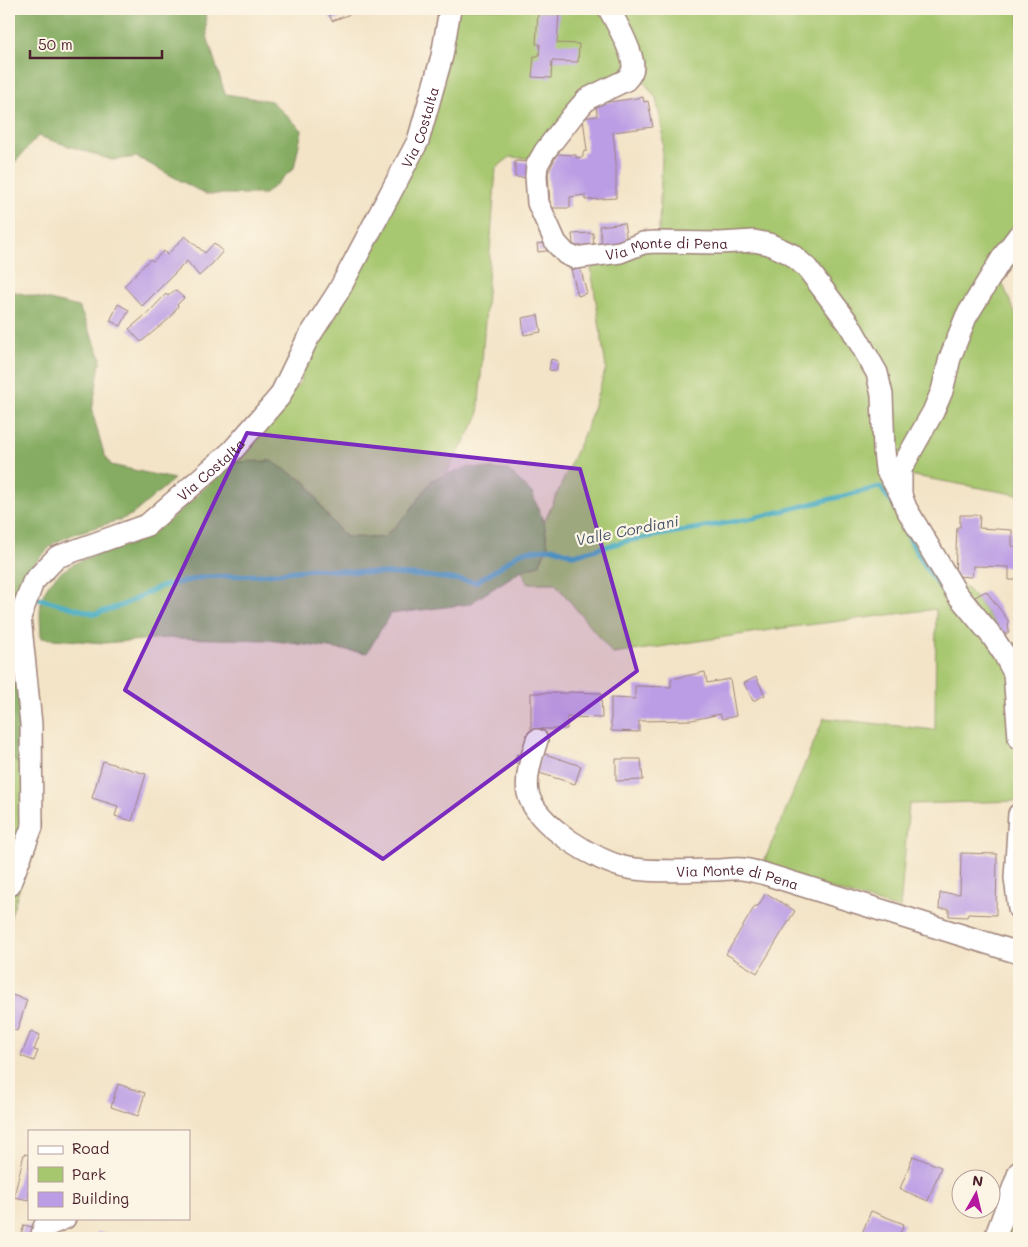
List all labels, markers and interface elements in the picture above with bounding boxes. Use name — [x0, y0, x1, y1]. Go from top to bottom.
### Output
scale bar — [30, 28, 162, 60]
text: 50 m — [38, 34, 73, 54]
street label: Via Costalta — [396, 84, 442, 171]
street label: Via Monte di Pena — [604, 232, 728, 263]
street label: Via Costalta — [173, 434, 249, 505]
water label: Valle Cordiani — [574, 510, 681, 550]
street label: Via Monte di Pena — [676, 859, 801, 893]
legend — [28, 1130, 190, 1220]
text: Road — [72, 1138, 109, 1158]
text: Park — [72, 1164, 106, 1184]
north arrow — [950, 1170, 1000, 1220]
text: N — [971, 1170, 984, 1191]
text: Building — [72, 1188, 129, 1208]

